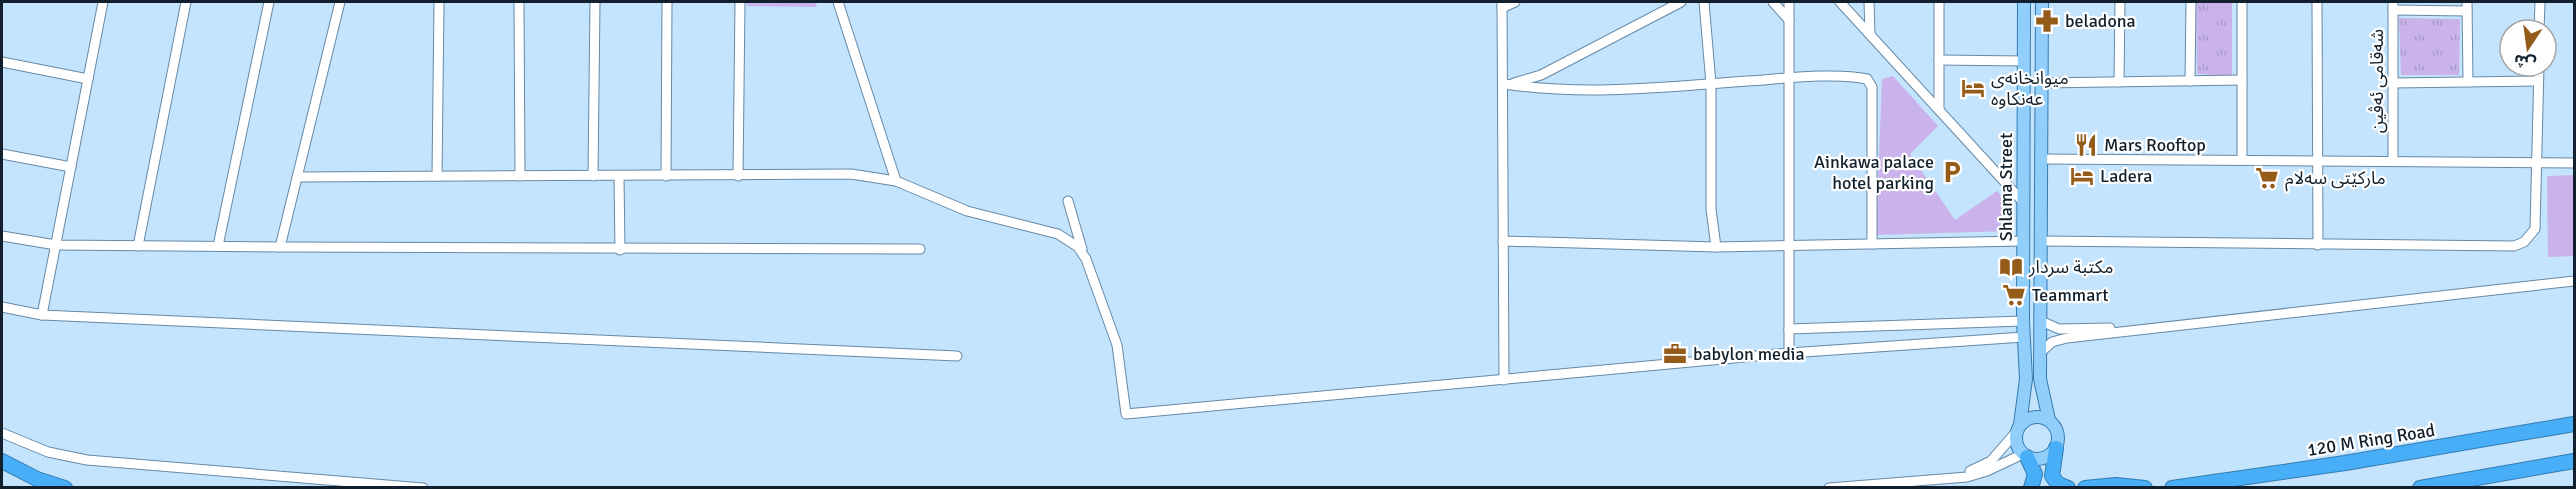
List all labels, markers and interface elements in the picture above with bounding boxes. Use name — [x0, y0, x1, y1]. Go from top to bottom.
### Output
pharmacy icon: beladona — [2034, 8, 2060, 34]
place label: beladona — [2065, 10, 2136, 32]
north arrow — [2498, 18, 2558, 78]
street label: شەقامی ئەڤین — [2366, 29, 2388, 133]
text: ش — [2512, 49, 2538, 74]
place label: میوانخانەی عەنکاوە — [1991, 67, 2069, 110]
hotel icon: میوانخانەی عەنکاوە — [1960, 75, 1986, 101]
restaurant icon: Mars Rooftop — [2073, 132, 2099, 158]
street label: Shlama Street — [1995, 133, 2017, 241]
place label: Mars Rooftop — [2104, 134, 2206, 156]
place label: Ainkawa palace hotel parking — [1814, 151, 1934, 194]
parking icon: Ainkawa palace hotel parking — [1939, 159, 1965, 185]
hotel icon: Ladera — [2069, 163, 2095, 189]
place label: Ladera — [2100, 165, 2152, 187]
supermarket icon: مارکێتی سەلام — [2254, 165, 2280, 191]
place label: مارکێتی سەلام — [2285, 167, 2386, 192]
library icon: مكتبة سردار — [1998, 254, 2024, 280]
place label: مكتبة سردار — [2028, 256, 2113, 278]
supermarket icon: Teammart — [2001, 282, 2027, 308]
place label: Teammart — [2032, 284, 2109, 306]
office icon: babylon media — [1662, 341, 1688, 367]
place label: babylon media — [1693, 343, 1805, 365]
street label: 120 M Ring Road — [2306, 419, 2436, 461]

